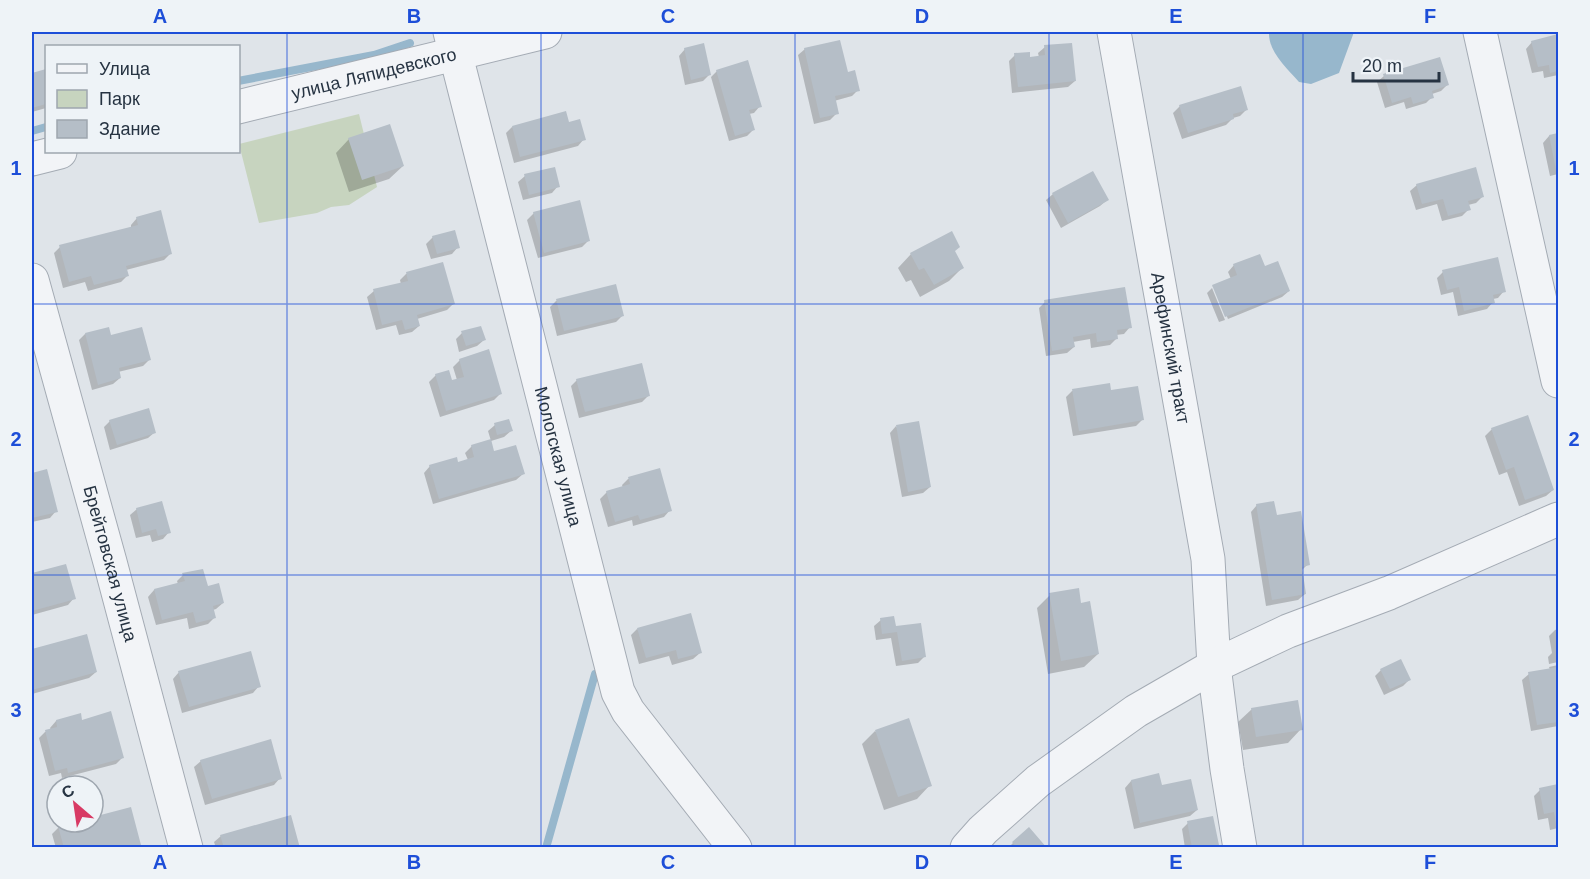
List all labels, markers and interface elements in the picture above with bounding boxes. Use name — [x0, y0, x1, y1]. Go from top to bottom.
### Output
text: A — [153, 5, 167, 27]
text: B — [407, 5, 421, 27]
text: C — [661, 5, 675, 27]
text: D — [915, 5, 929, 27]
text: E — [1169, 5, 1183, 27]
text: F — [1424, 5, 1436, 27]
street label: улица Ляпидевского — [289, 44, 459, 104]
legend — [45, 45, 240, 153]
scale bar — [1353, 45, 1438, 83]
text: 20 m — [1362, 56, 1402, 76]
text: Улица — [99, 59, 151, 79]
text: Парк — [99, 89, 140, 109]
text: Здание — [99, 119, 160, 139]
text: 1 — [10, 157, 22, 179]
text: 1 — [1568, 157, 1580, 179]
street label: Арефинский тракт — [1147, 271, 1194, 425]
street label: Мологская улица — [531, 385, 586, 529]
text: 2 — [10, 428, 22, 450]
text: 2 — [1568, 428, 1580, 450]
street label: Брейтовская улица — [79, 483, 141, 645]
text: 3 — [10, 699, 22, 721]
text: 3 — [1568, 699, 1580, 721]
north arrow — [45, 774, 105, 834]
text: С — [59, 781, 78, 802]
text: A — [153, 851, 167, 873]
text: B — [407, 851, 421, 873]
text: C — [661, 851, 675, 873]
text: D — [915, 851, 929, 873]
text: E — [1169, 851, 1183, 873]
text: F — [1424, 851, 1436, 873]

